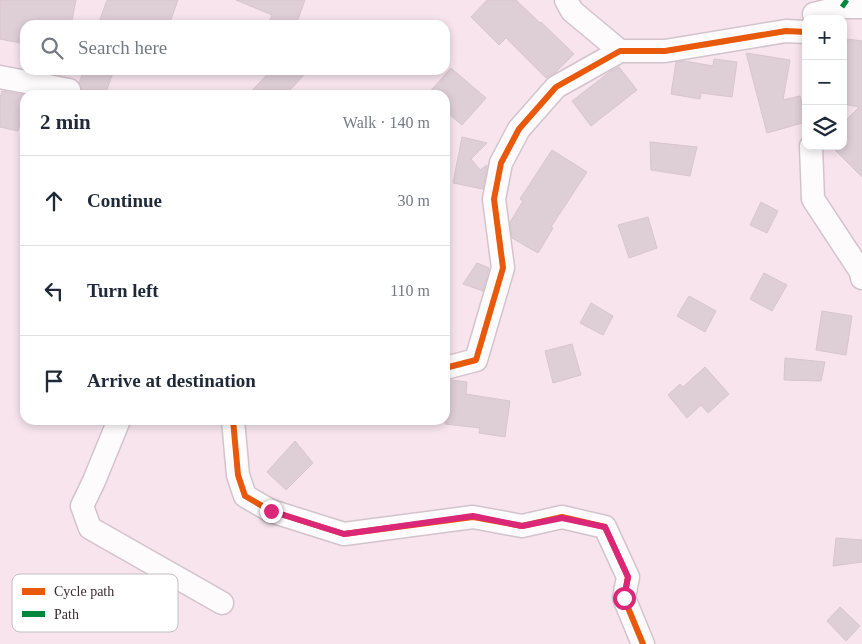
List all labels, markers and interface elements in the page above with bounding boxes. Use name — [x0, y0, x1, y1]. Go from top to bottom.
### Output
map controls — [802, 15, 847, 150]
button: + — [802, 15, 847, 60]
search box — [20, 20, 450, 75]
icon: search — [38, 34, 66, 62]
text: Search here — [78, 37, 167, 58]
button: − — [802, 60, 847, 105]
button: layers — [802, 105, 847, 150]
text: 2 min — [40, 110, 91, 134]
text: Walk · 140 m — [343, 114, 430, 131]
icon: ahead — [40, 187, 68, 215]
text: Continue — [87, 190, 162, 211]
text: 30 m — [398, 192, 430, 209]
icon: left — [40, 277, 68, 305]
text: Turn left — [87, 280, 159, 301]
text: 110 m — [390, 282, 430, 299]
icon: arrive — [40, 367, 68, 395]
text: Arrive at destination — [87, 370, 256, 391]
route end — [260, 500, 283, 523]
legend — [12, 574, 178, 632]
text: Cycle path — [54, 584, 114, 599]
route start — [613, 587, 636, 610]
text: Path — [54, 607, 79, 622]

